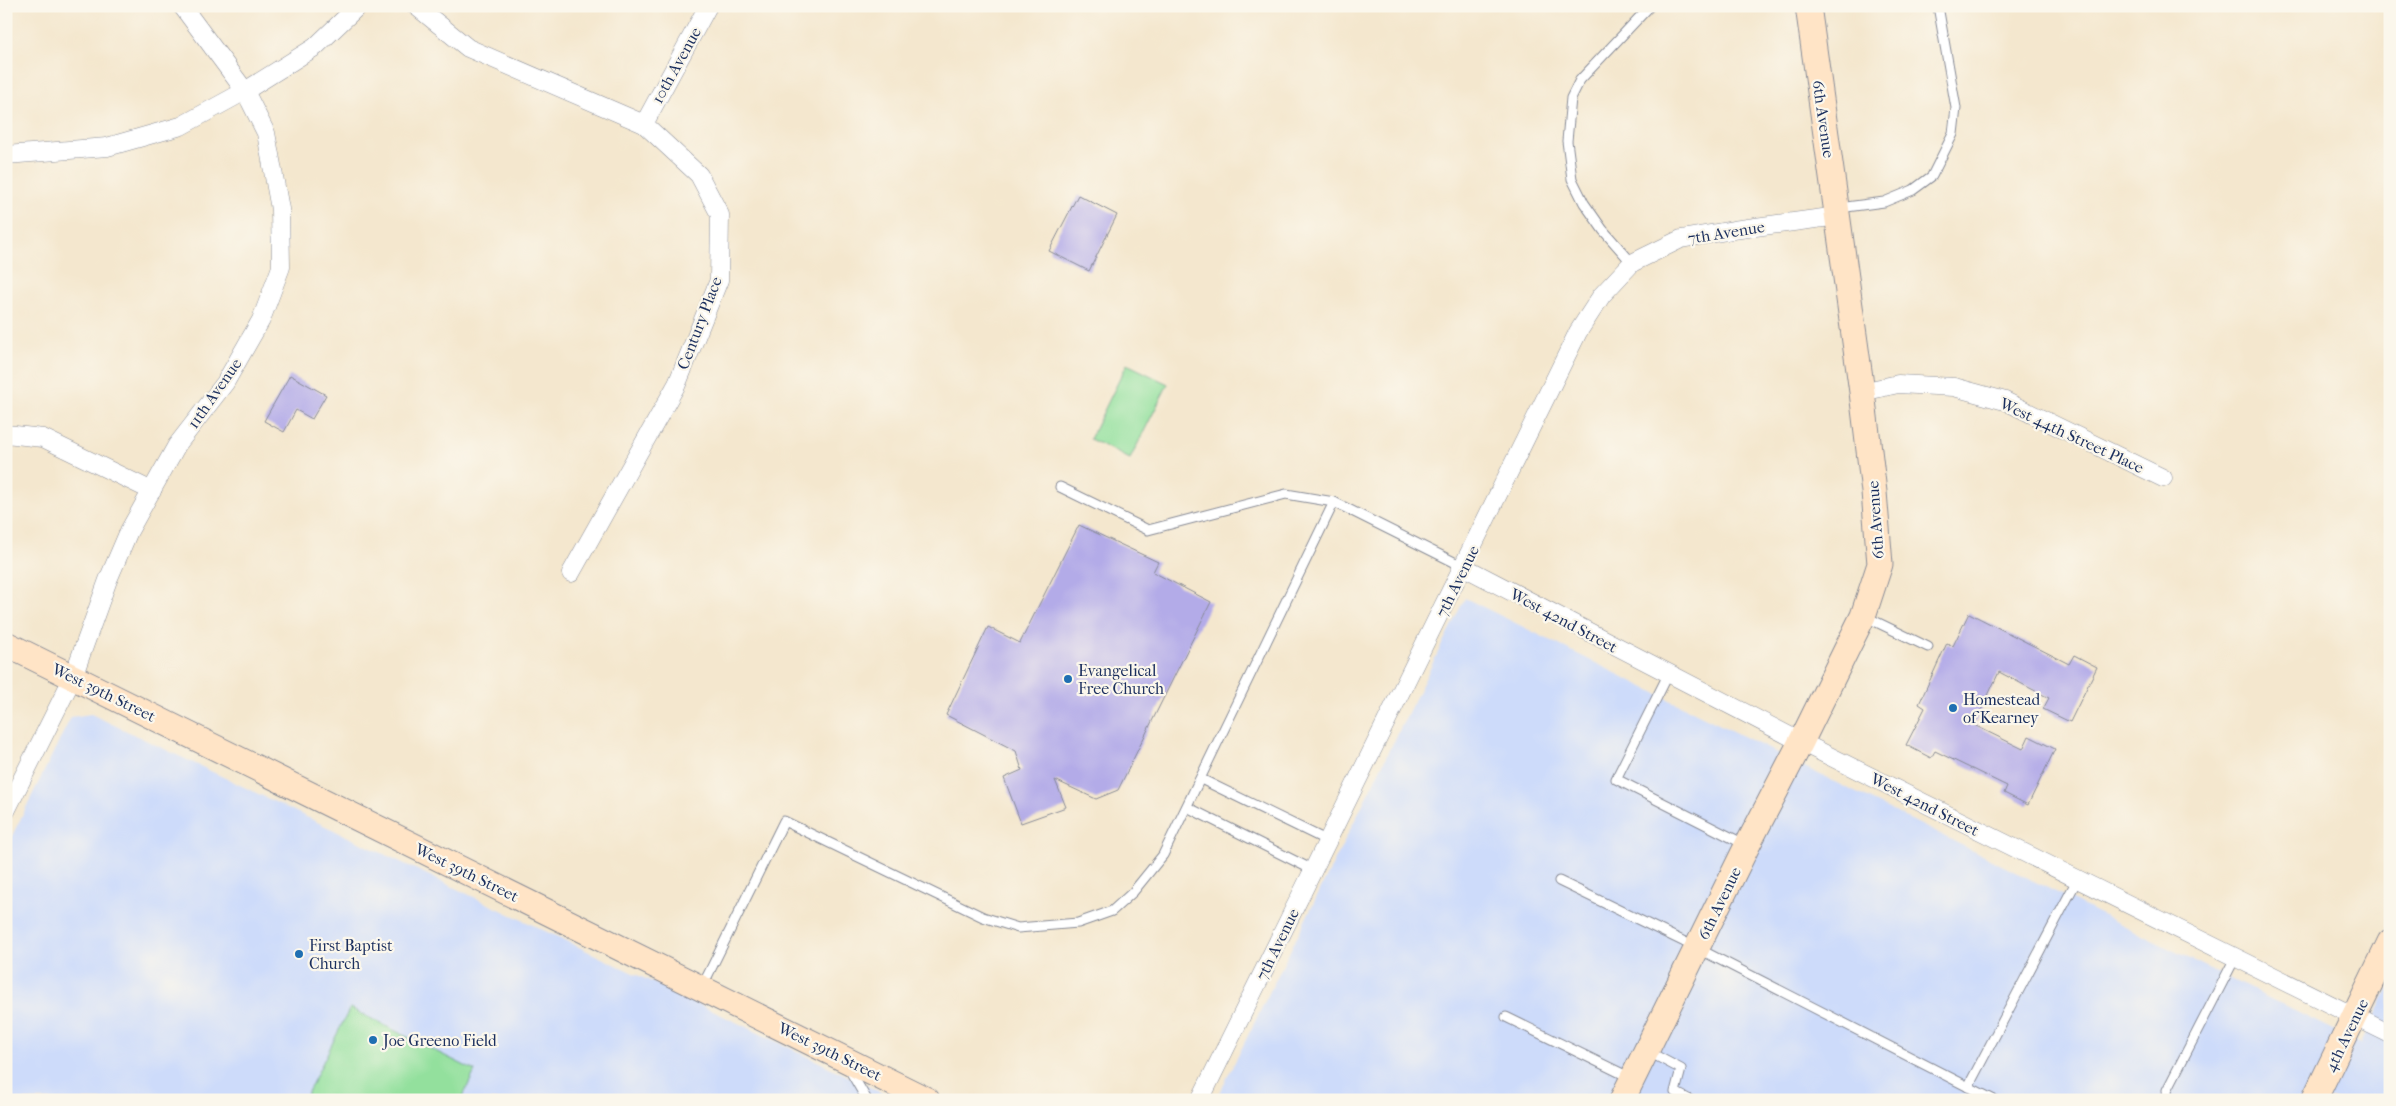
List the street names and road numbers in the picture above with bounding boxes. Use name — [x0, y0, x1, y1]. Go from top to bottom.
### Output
street label: 10th Avenue — [648, 24, 705, 107]
street label: 6th Avenue — [1809, 79, 1838, 159]
street label: 7th Avenue — [1686, 217, 1766, 248]
street label: Century Place — [673, 274, 726, 372]
street label: 11th Avenue — [183, 355, 246, 432]
street label: West 44th Street Place — [1996, 393, 2147, 477]
street label: 6th Avenue — [1863, 480, 1888, 560]
street label: 7th Avenue — [1432, 542, 1483, 620]
street label: West 42nd Street — [1506, 584, 1621, 657]
street label: West 39th Street — [48, 659, 159, 726]
street label: West 42nd Street — [1867, 769, 1982, 840]
street label: West 39th Street — [411, 839, 522, 906]
street label: 6th Avenue — [1694, 864, 1745, 943]
street label: 7th Avenue — [1252, 905, 1303, 983]
street label: 4th Avenue — [2321, 995, 2372, 1075]
street label: West 39th Street — [774, 1018, 885, 1085]

